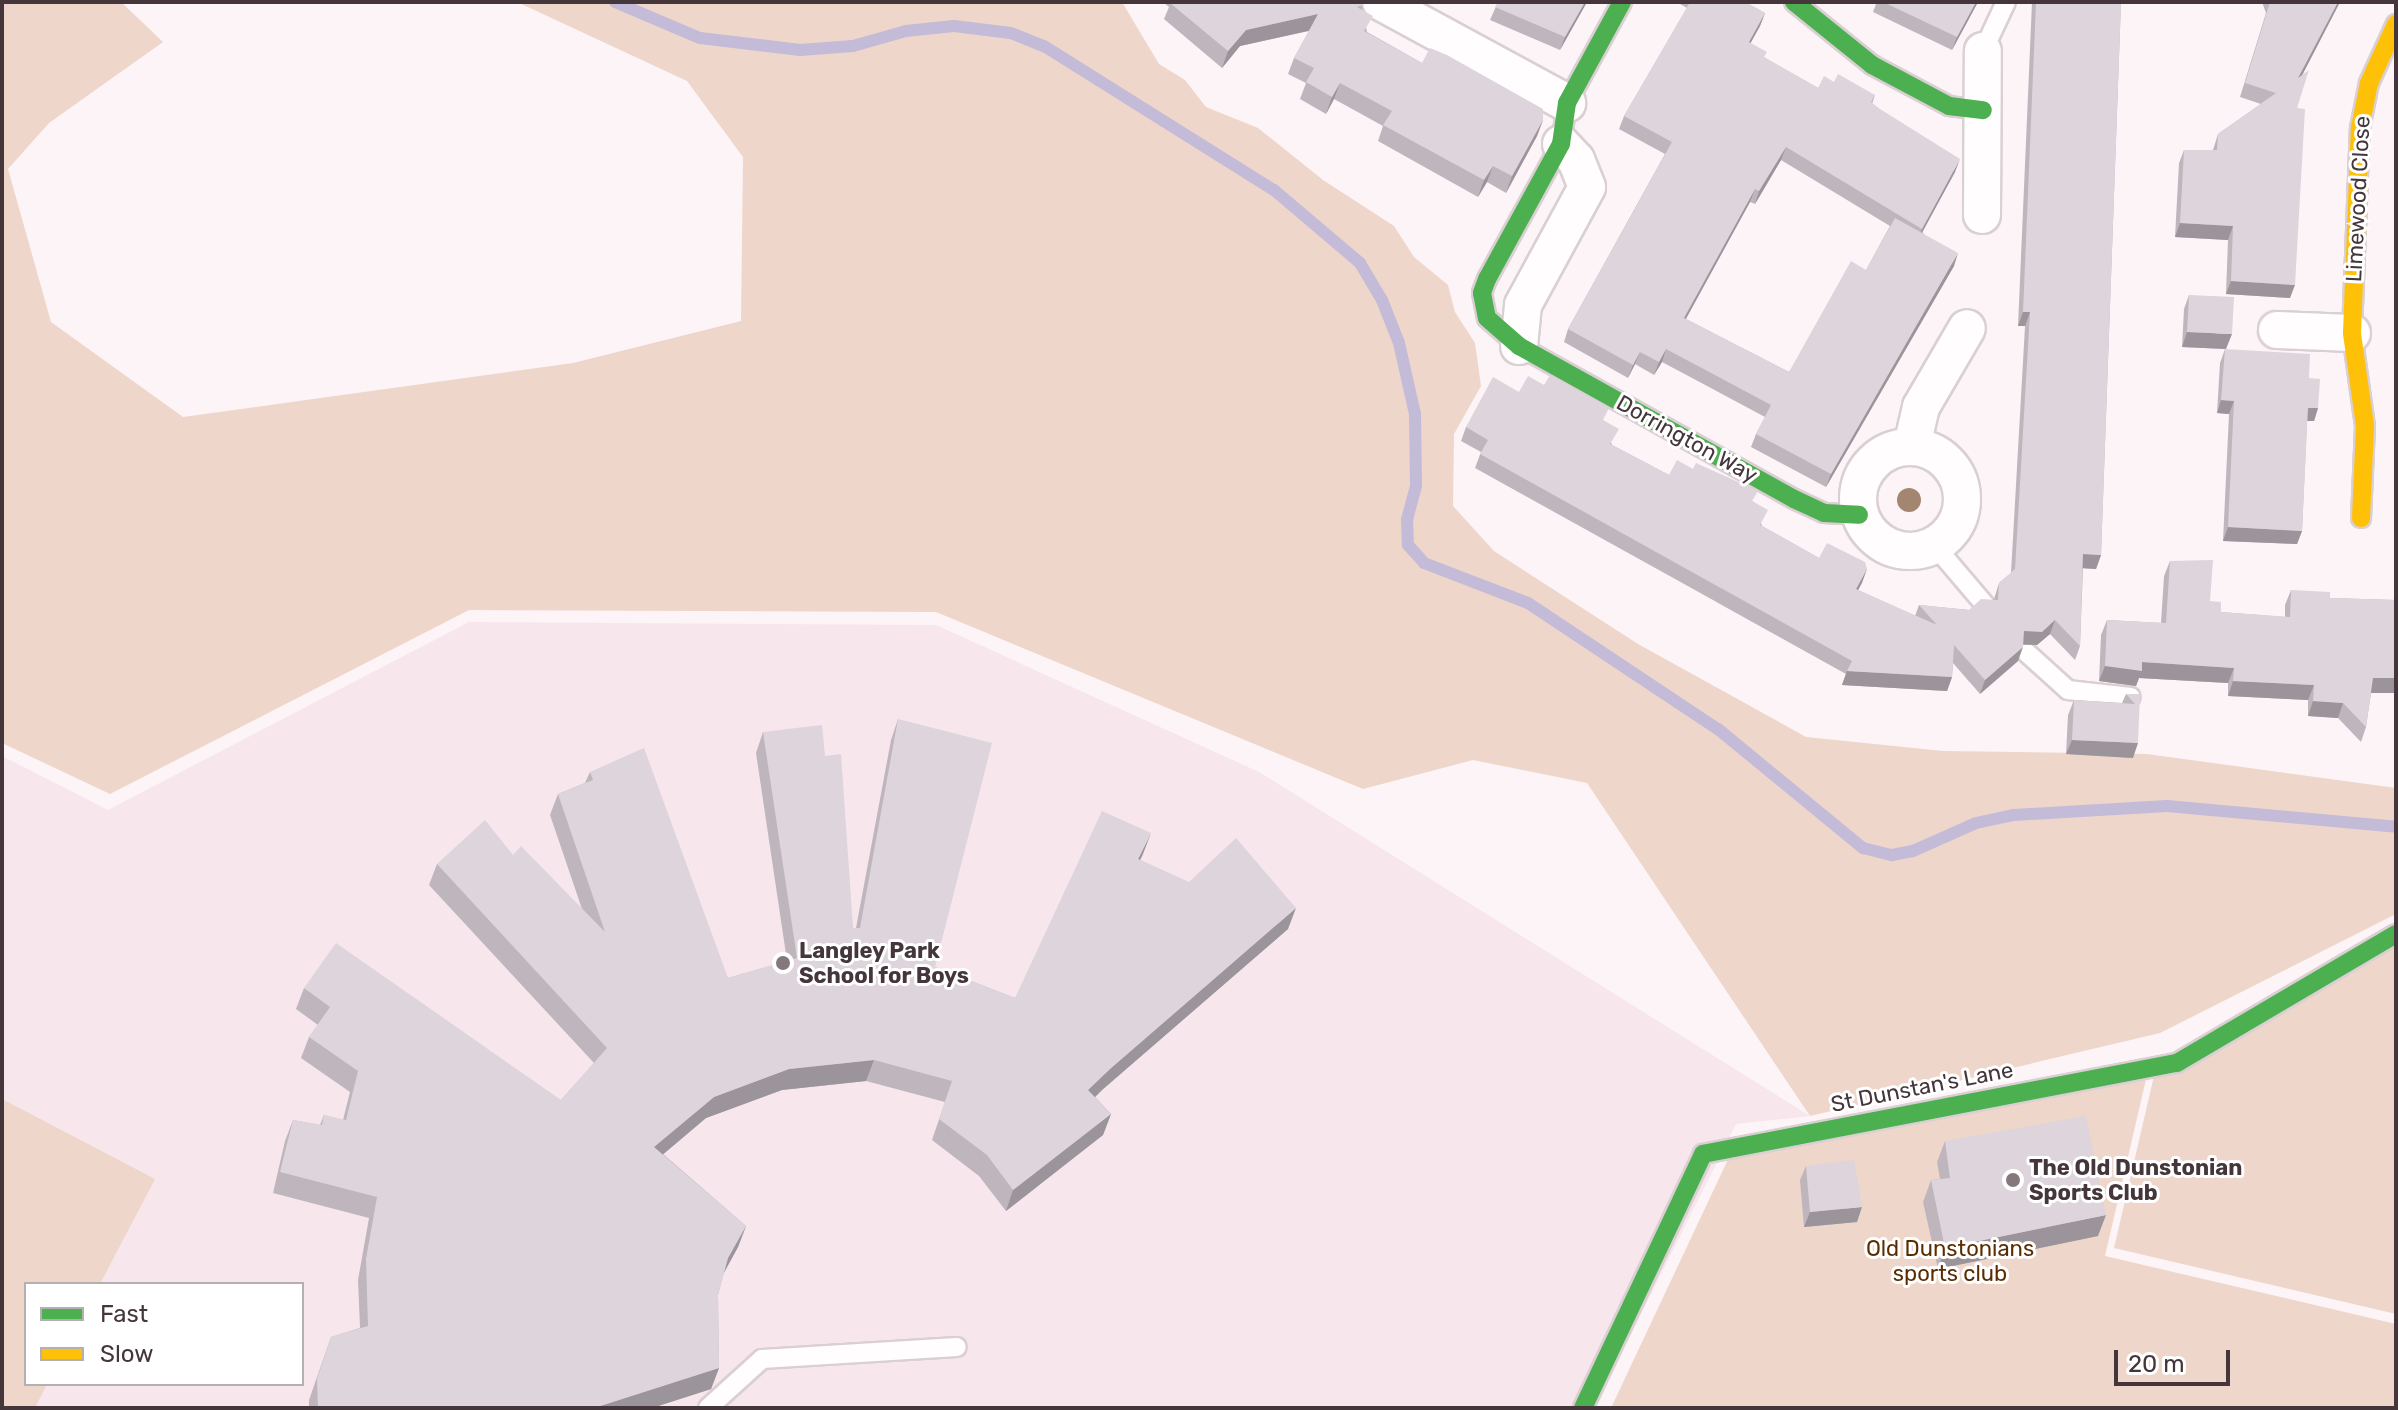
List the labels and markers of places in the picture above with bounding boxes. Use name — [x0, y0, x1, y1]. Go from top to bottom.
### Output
place label: Langley Park School for Boys — [799, 937, 970, 988]
marker: Langley Park School for Boys — [774, 954, 792, 972]
place label: The Old Dunstonian Sports Club — [2029, 1154, 2242, 1206]
marker: The Old Dunstonian Sports Club — [2004, 1171, 2022, 1189]

